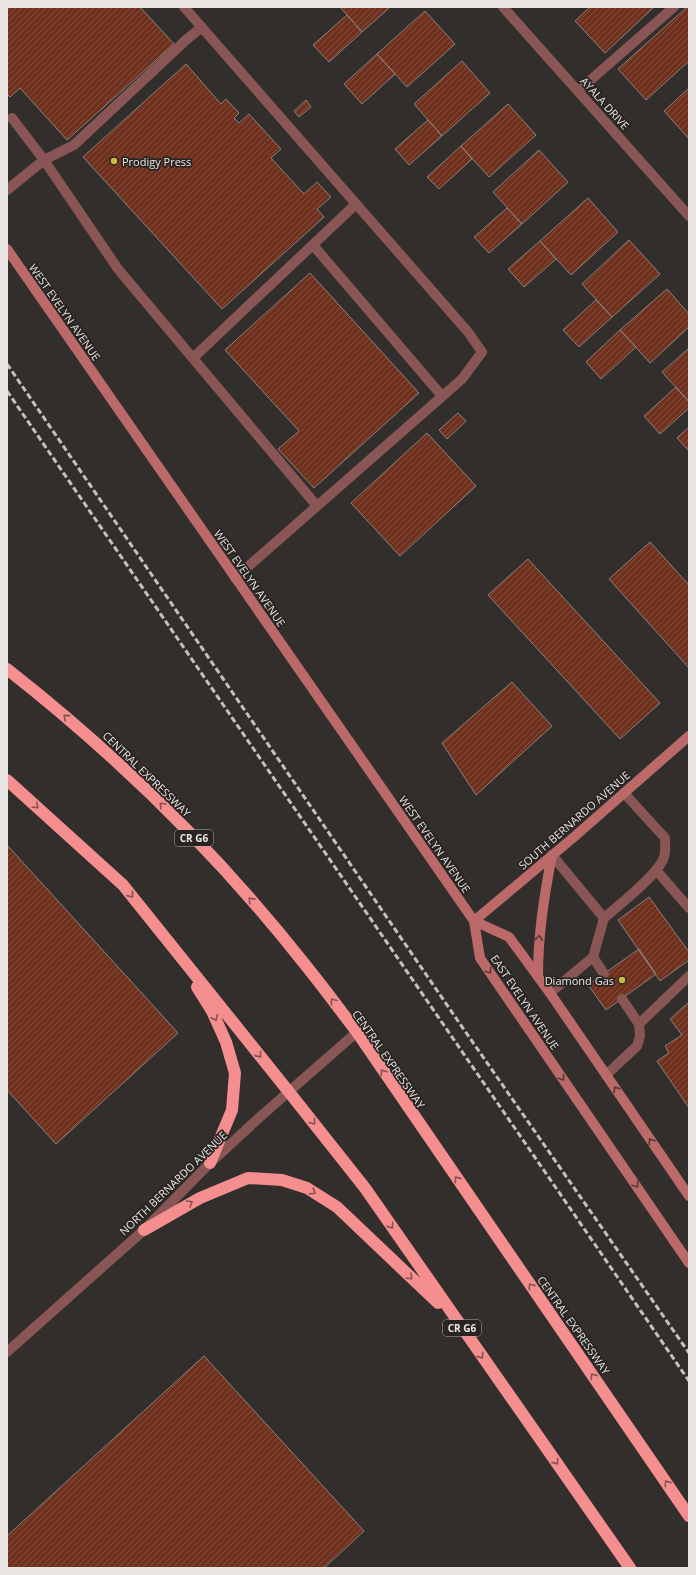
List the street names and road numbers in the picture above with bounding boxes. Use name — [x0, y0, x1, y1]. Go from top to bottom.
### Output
street label: AYALA DRIVE — [577, 73, 633, 133]
street label: WEST EVELYN AVENUE — [26, 261, 104, 363]
street label: WEST EVELYN AVENUE — [211, 527, 289, 629]
street label: CENTRAL EXPRESSWAY — [100, 728, 195, 821]
street label: SOUTH BERNARDO AVENUE — [515, 767, 633, 873]
street label: WEST EVELYN AVENUE — [396, 793, 474, 895]
road number: CR G6 — [175, 830, 213, 846]
street label: EAST EVELYN AVENUE — [488, 951, 562, 1053]
street label: CENTRAL EXPRESSWAY — [349, 1007, 429, 1112]
street label: NORTH BERNARDO AVENUE — [116, 1128, 230, 1238]
street label: CENTRAL EXPRESSWAY — [534, 1273, 614, 1378]
road number: CR G6 — [443, 1320, 481, 1336]

